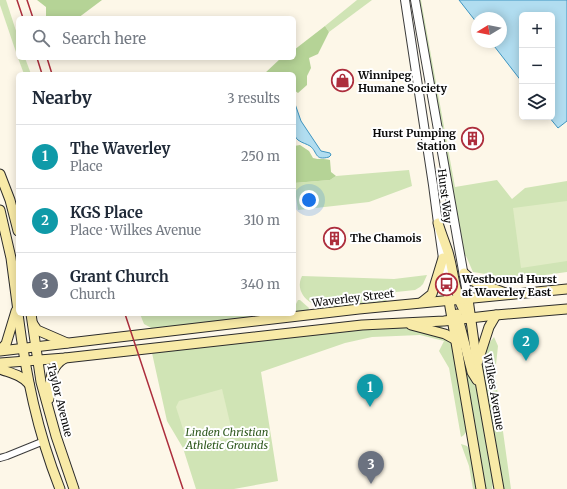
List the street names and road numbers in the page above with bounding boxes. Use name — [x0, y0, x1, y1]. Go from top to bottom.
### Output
street label: Hurst Way — [435, 168, 455, 225]
street label: Waverley Street — [310, 286, 395, 310]
street label: Wilkes Avenue — [480, 352, 508, 431]
street label: Taylor Avenue — [44, 362, 76, 438]

